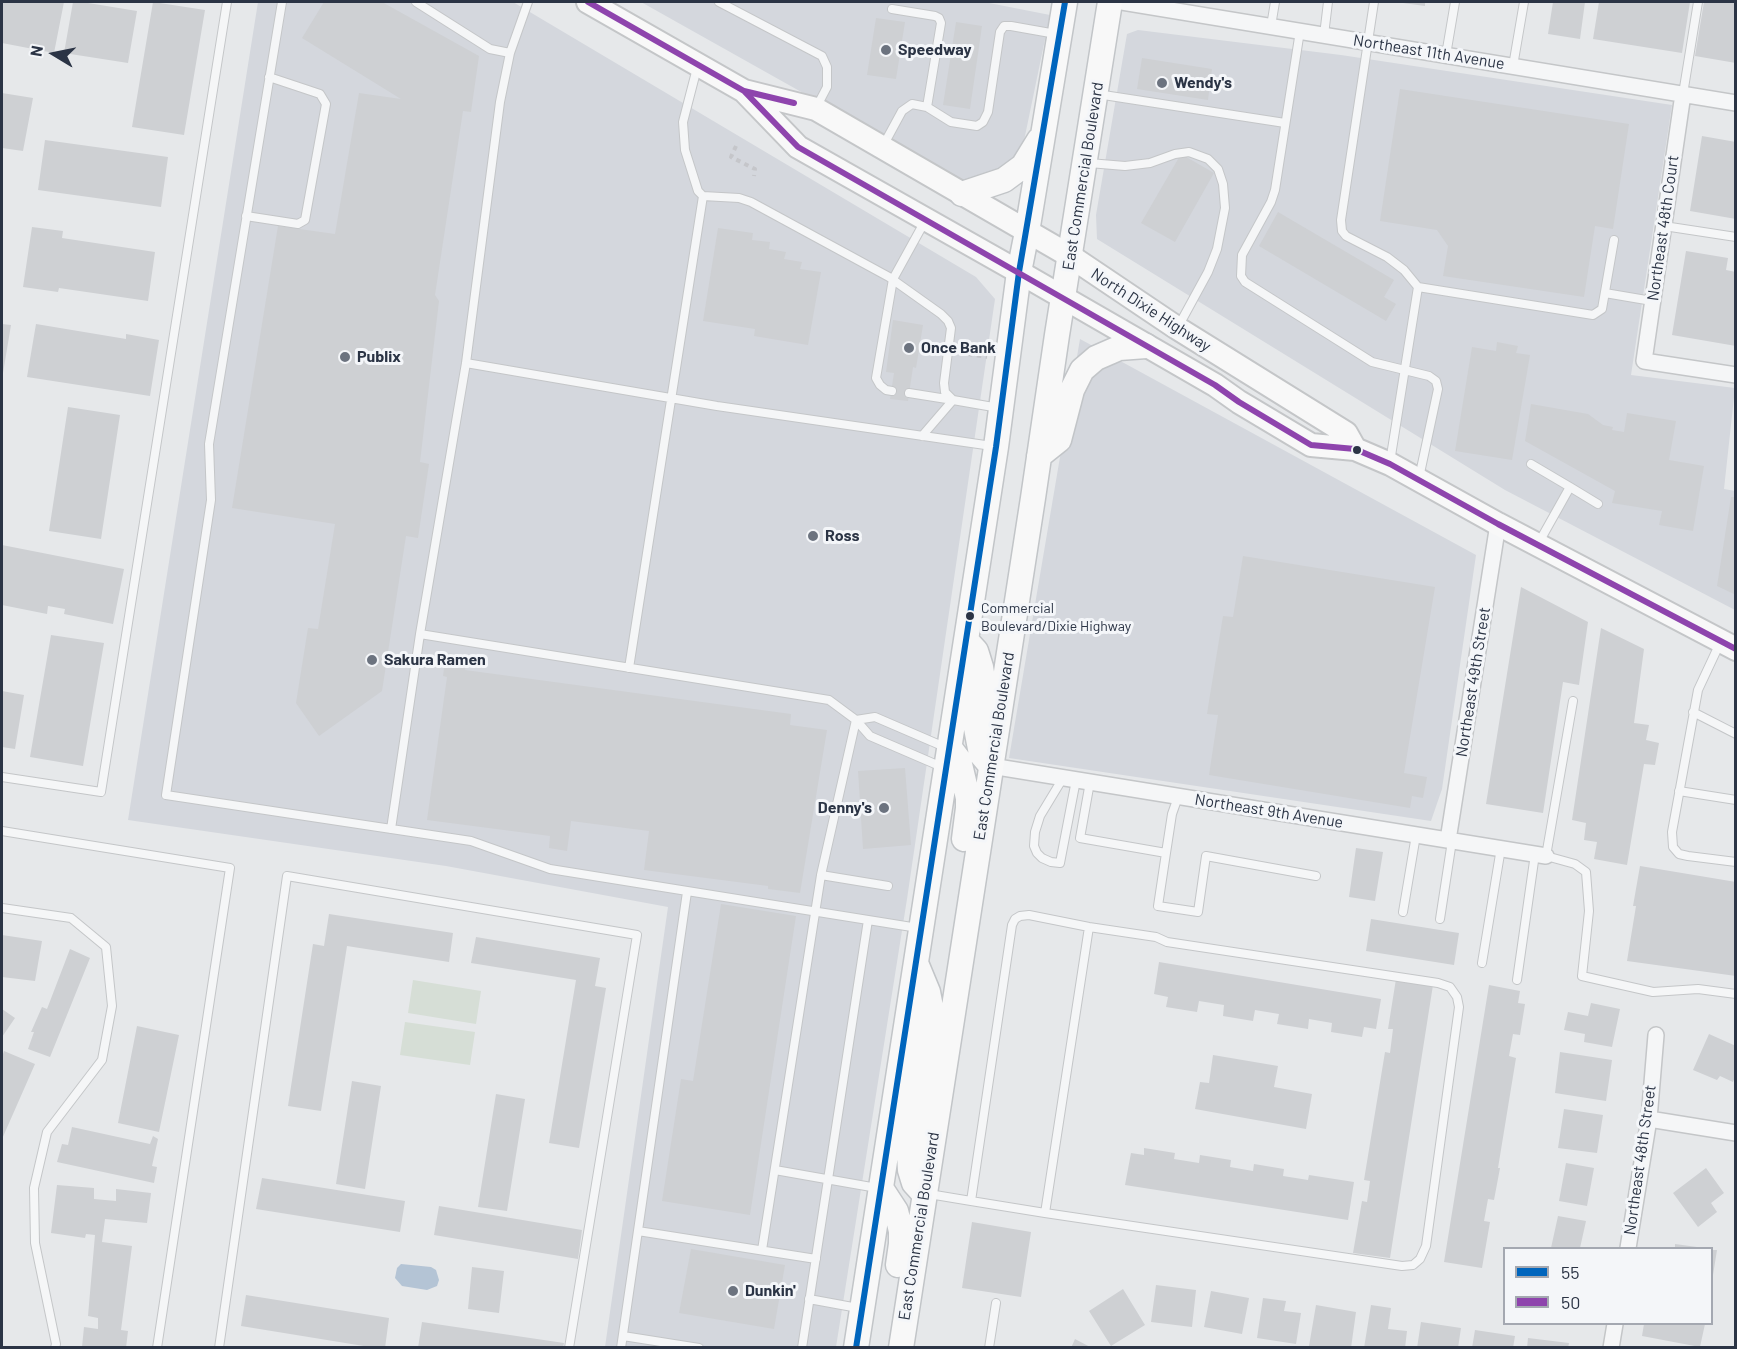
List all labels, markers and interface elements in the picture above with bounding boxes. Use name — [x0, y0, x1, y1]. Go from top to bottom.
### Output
north arrow — [24, 24, 84, 84]
street label: Northeast 11th Avenue — [1352, 31, 1506, 73]
place label: Speedway — [898, 40, 971, 60]
marker: Speedway — [879, 43, 893, 57]
text: N — [26, 44, 46, 58]
place label: Wendy's — [1174, 73, 1232, 93]
marker: Wendy's — [1155, 76, 1169, 90]
street label: East Commercial Boulevard — [1059, 80, 1107, 272]
street label: Northeast 48th Court — [1643, 154, 1683, 302]
street label: North Dixie Highway — [1087, 264, 1215, 356]
place label: Once Bank — [921, 338, 996, 358]
marker: Once Bank — [902, 341, 916, 355]
place label: Publix — [357, 347, 401, 367]
marker: Publix — [338, 350, 352, 364]
unlabelled marker — [1351, 444, 1363, 456]
place label: Ross — [825, 526, 860, 546]
marker: Ross — [806, 529, 820, 543]
place label: Commercial Boulevard/Dixie Highway — [981, 600, 1131, 632]
street label: Northeast 49th Street — [1452, 606, 1494, 758]
marker: Commercial Boulevard/Dixie Highway — [964, 610, 976, 622]
place label: Sakura Ramen — [384, 650, 486, 670]
street label: East Commercial Boulevard — [970, 650, 1018, 842]
marker: Sakura Ramen — [365, 653, 379, 667]
street label: Northeast 9th Avenue — [1193, 790, 1345, 832]
place label: Denny's — [818, 798, 872, 818]
marker: Denny's — [877, 801, 891, 815]
street label: Northeast 48th Street — [1620, 1084, 1660, 1236]
street label: East Commercial Boulevard — [895, 1130, 943, 1322]
legend — [1503, 1247, 1713, 1325]
text: 55 — [1561, 1261, 1580, 1283]
place label: Dunkin' — [745, 1281, 796, 1301]
marker: Dunkin' — [726, 1284, 740, 1298]
text: 50 — [1561, 1291, 1580, 1313]

